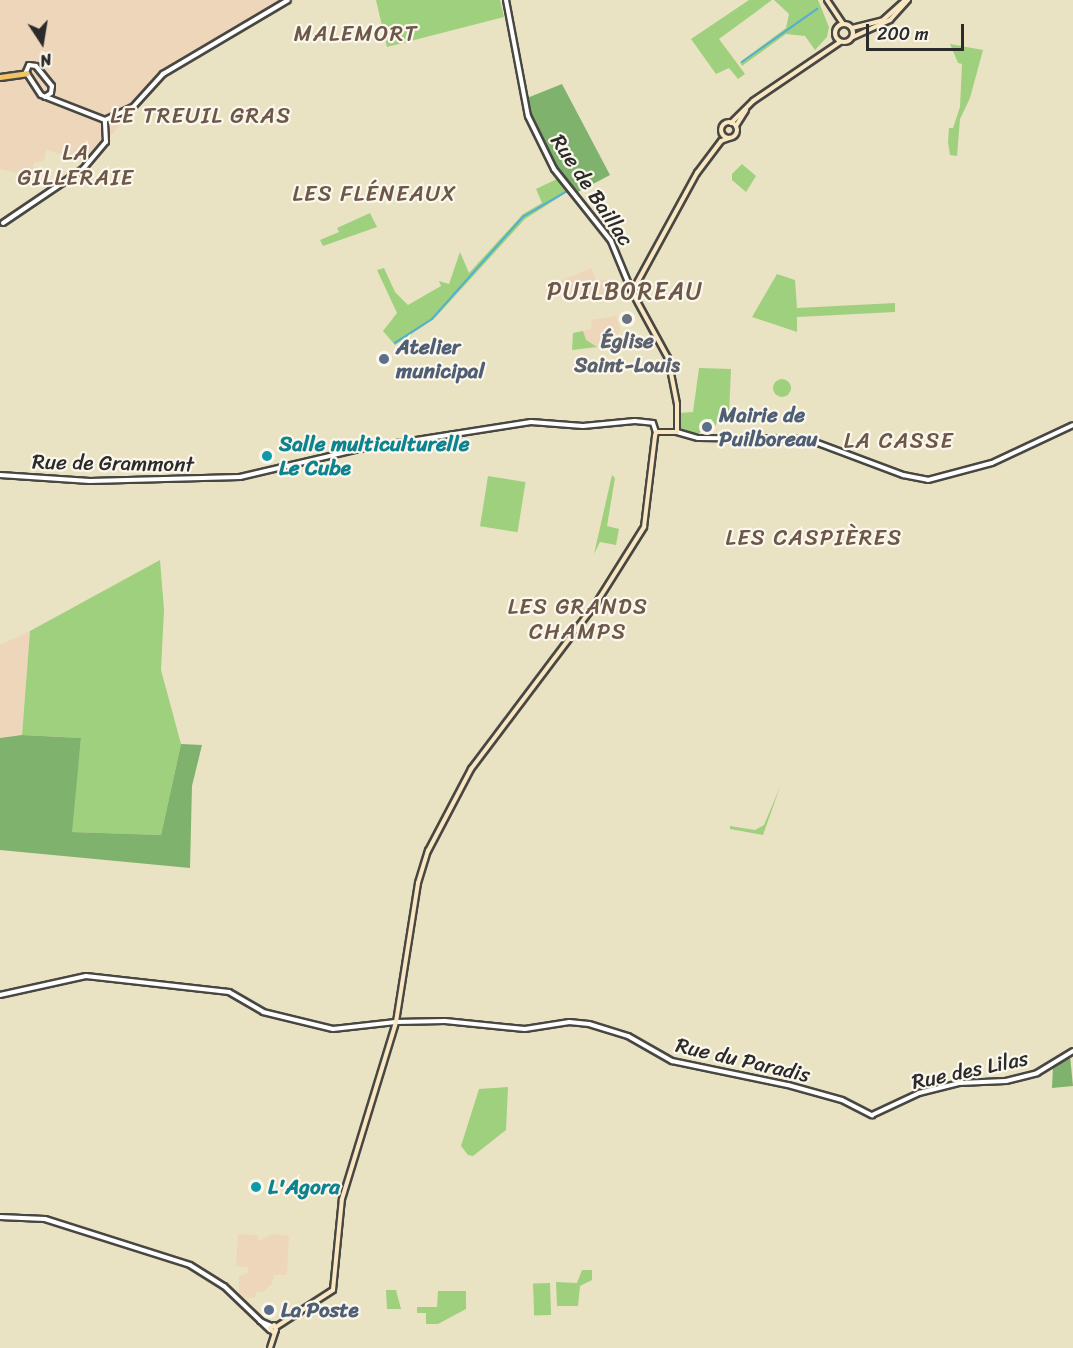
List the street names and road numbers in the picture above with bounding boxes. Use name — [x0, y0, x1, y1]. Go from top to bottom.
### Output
street label: Rue de Baillac — [545, 129, 639, 251]
street label: Rue de Grammont — [31, 449, 195, 477]
street label: Rue du Paradis — [674, 1032, 812, 1088]
street label: Rue des Lilas — [909, 1045, 1031, 1095]

